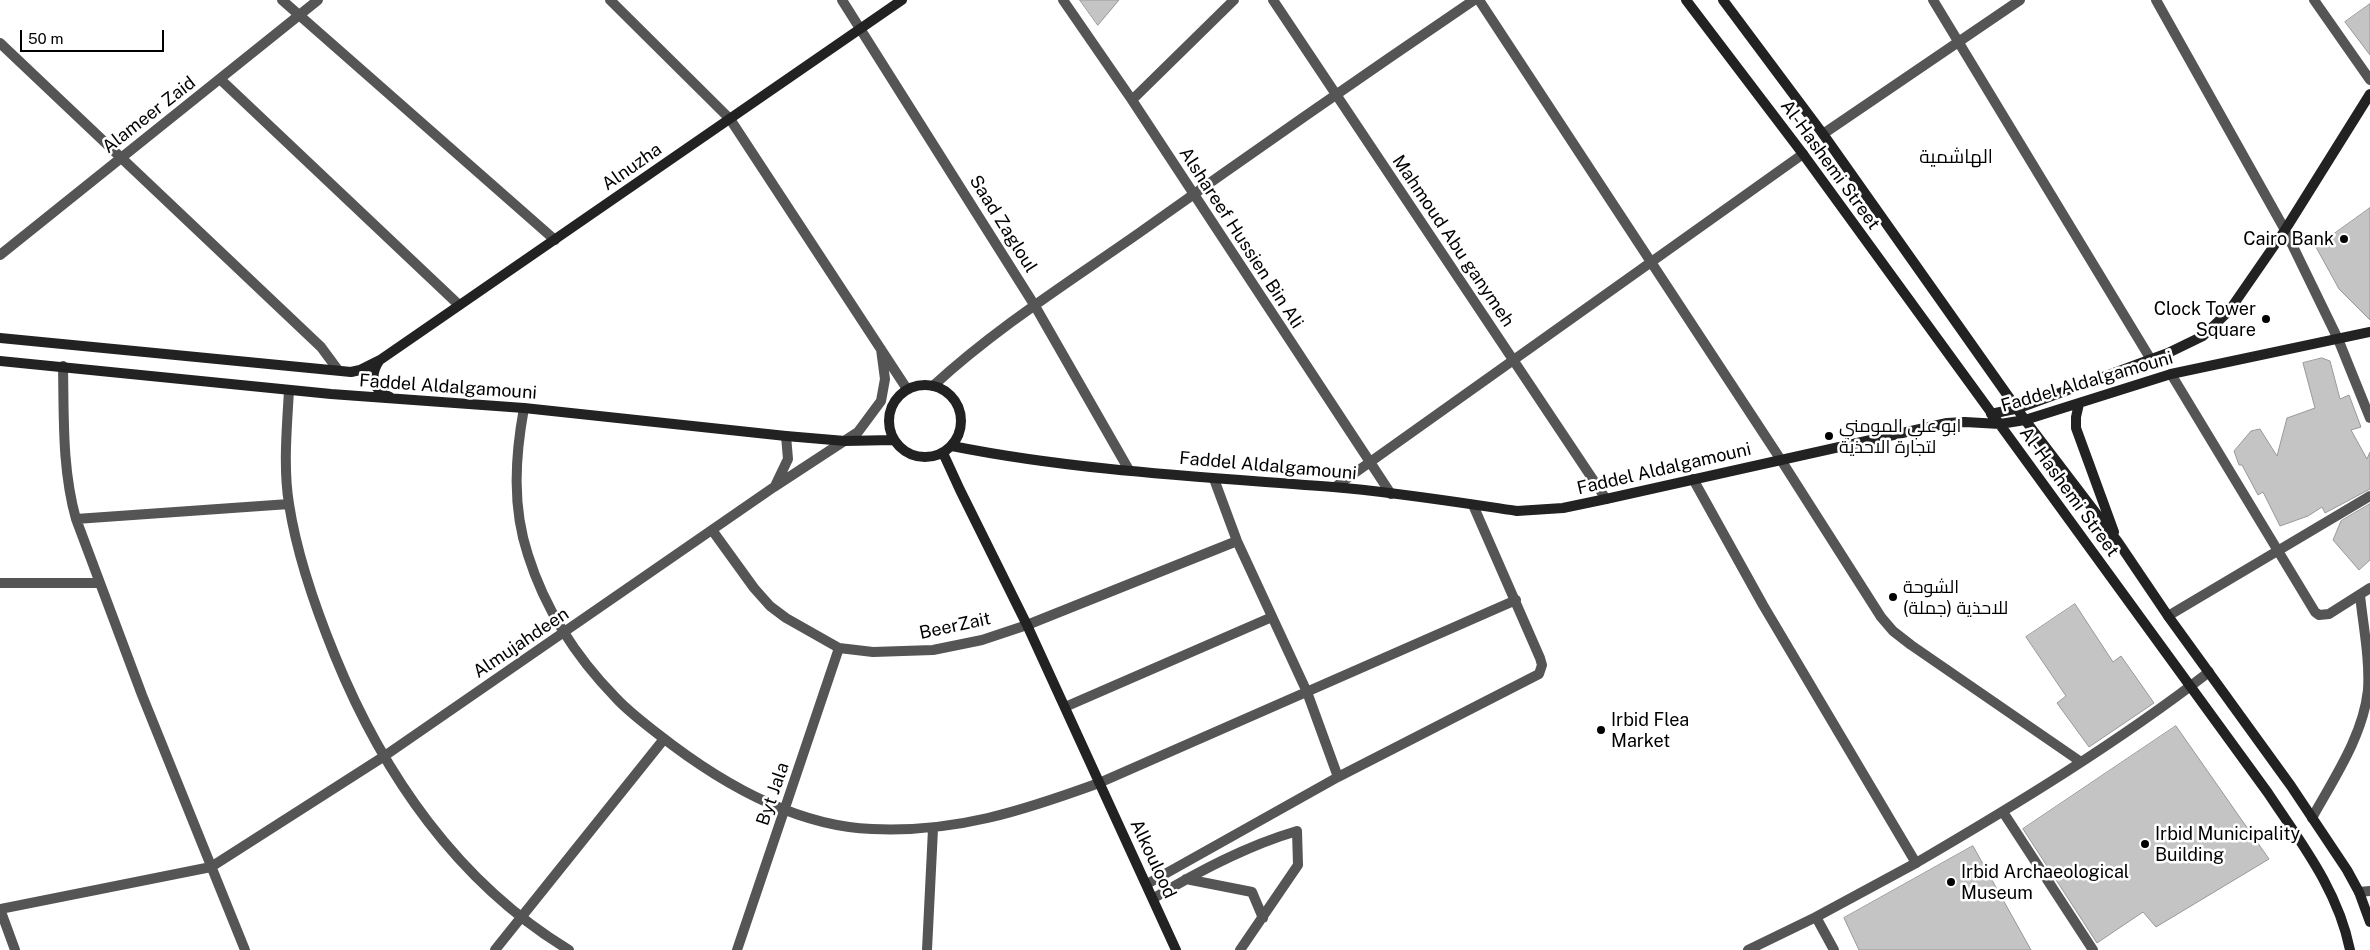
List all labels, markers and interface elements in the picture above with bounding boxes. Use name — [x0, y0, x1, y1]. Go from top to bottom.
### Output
scale bar — [22, 20, 166, 52]
text: 50 m — [28, 30, 63, 47]
street label: Alameer Zaid — [98, 72, 200, 158]
street label: Al-Hashemi Street — [1776, 96, 1884, 234]
street label: Alnuzha — [598, 139, 666, 195]
street label: Alshareef Hussien Bin Ali — [1174, 143, 1308, 333]
district label: الهاشمية — [1919, 146, 1993, 168]
street label: Mahmoud Abu ganymeh — [1387, 151, 1519, 331]
street label: Saad Zagloul — [964, 171, 1042, 277]
place label: Cairo Bank — [2243, 228, 2334, 250]
marker: Cairo Bank — [2338, 233, 2350, 245]
place label: Clock Tower Square — [2154, 298, 2256, 340]
marker: Clock Tower Square — [2260, 313, 2272, 325]
street label: Faddel Aldalgamouni — [1998, 347, 2176, 417]
street label: Faddel Aldalgamouni — [358, 370, 538, 404]
place label: ابو علي المومني لتجارة الاحذية — [1839, 415, 1961, 458]
street label: Al-Hashemi Street — [2015, 423, 2123, 561]
marker: ابو علي المومني لتجارة الاحذية — [1823, 430, 1835, 442]
street label: Faddel Aldalgamouni — [1575, 438, 1753, 500]
street label: Faddel Aldalgamouni — [1178, 447, 1358, 485]
place label: الشوحة للاحذية (جملة) — [1903, 576, 2008, 618]
marker: الشوحة للاحذية (جملة) — [1887, 591, 1899, 603]
street label: Almujahdeen — [469, 603, 573, 683]
street label: BeerZait — [917, 608, 993, 644]
place label: Irbid Flea Market — [1611, 709, 1689, 752]
marker: Irbid Flea Market — [1595, 724, 1607, 736]
street label: Byt Jala — [752, 760, 794, 828]
street label: Alkoulood — [1125, 816, 1181, 902]
place label: Irbid Municipality Building — [2155, 823, 2300, 866]
marker: Irbid Municipality Building — [2139, 838, 2151, 850]
place label: Irbid Archaeological Museum — [1961, 861, 2129, 904]
marker: Irbid Archaeological Museum — [1945, 876, 1957, 888]

